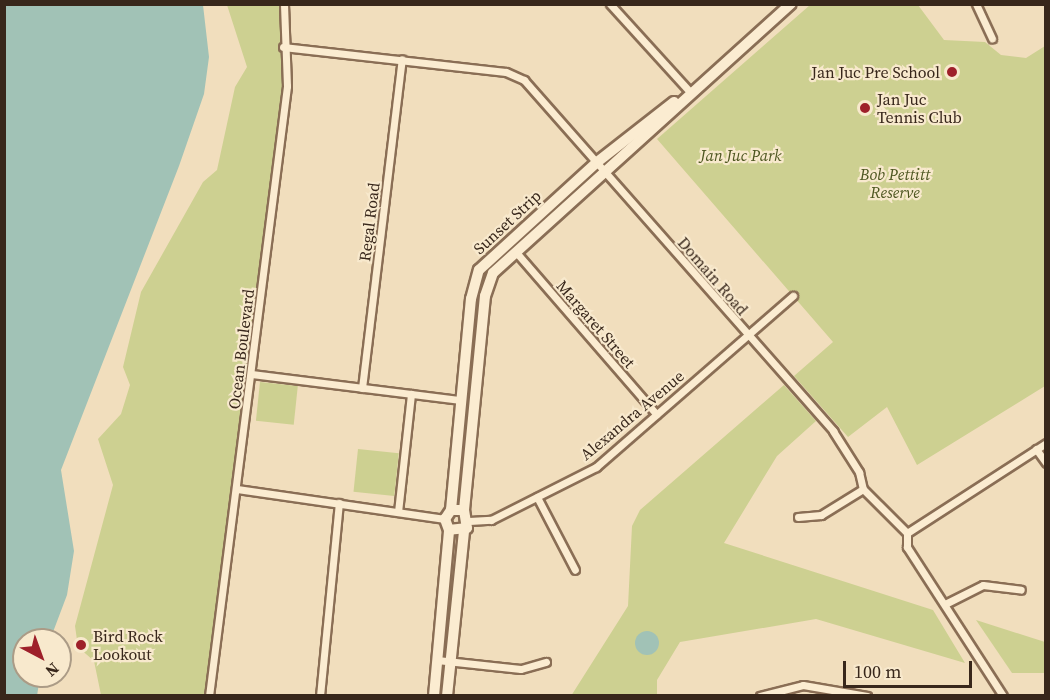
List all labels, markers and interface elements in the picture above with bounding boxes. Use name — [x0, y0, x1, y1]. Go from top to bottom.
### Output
place label: Jan Juc Pre School — [811, 62, 940, 82]
marker: Jan Juc Pre School — [945, 65, 959, 79]
place label: Jan Juc Tennis Club — [877, 89, 962, 127]
marker: Jan Juc Tennis Club — [858, 101, 872, 115]
park label: Jan Juc Park — [700, 145, 782, 165]
park label: Bob Pettitt Reserve — [860, 164, 930, 202]
street label: Regal Road — [355, 181, 383, 263]
street label: Sunset Strip — [469, 186, 545, 258]
street label: Domain Road — [674, 233, 752, 319]
street label: Margaret Street — [553, 276, 639, 372]
street label: Ocean Boulevard — [224, 288, 258, 410]
street label: Alexandra Avenue — [576, 366, 688, 464]
place label: Bird Rock Lookout — [93, 626, 163, 664]
north arrow — [12, 628, 72, 688]
marker: Bird Rock Lookout — [74, 638, 88, 652]
scale bar — [846, 649, 975, 687]
text: N — [41, 658, 64, 682]
text: 100 m — [854, 659, 901, 684]

